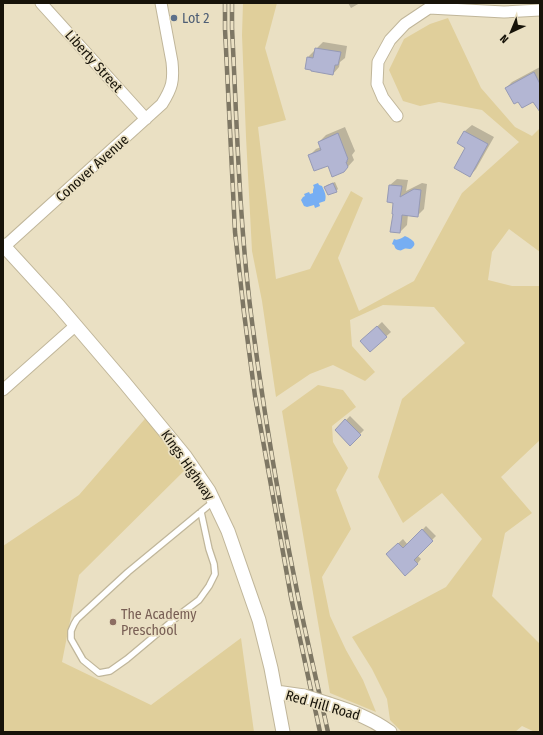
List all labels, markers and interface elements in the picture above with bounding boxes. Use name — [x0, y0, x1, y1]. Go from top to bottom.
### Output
place label: Lot 2 — [182, 10, 209, 27]
north arrow — [491, 12, 531, 52]
marker: Lot 2 — [169, 13, 179, 23]
street label: Liberty Street — [61, 27, 126, 96]
text: N — [498, 32, 511, 46]
street label: Conover Avenue — [52, 131, 132, 206]
street label: Kings Highway — [157, 427, 218, 504]
place label: The Academy Preschool — [121, 606, 197, 639]
marker: The Academy Preschool — [108, 617, 118, 627]
street label: Red Hill Road — [284, 687, 362, 724]

